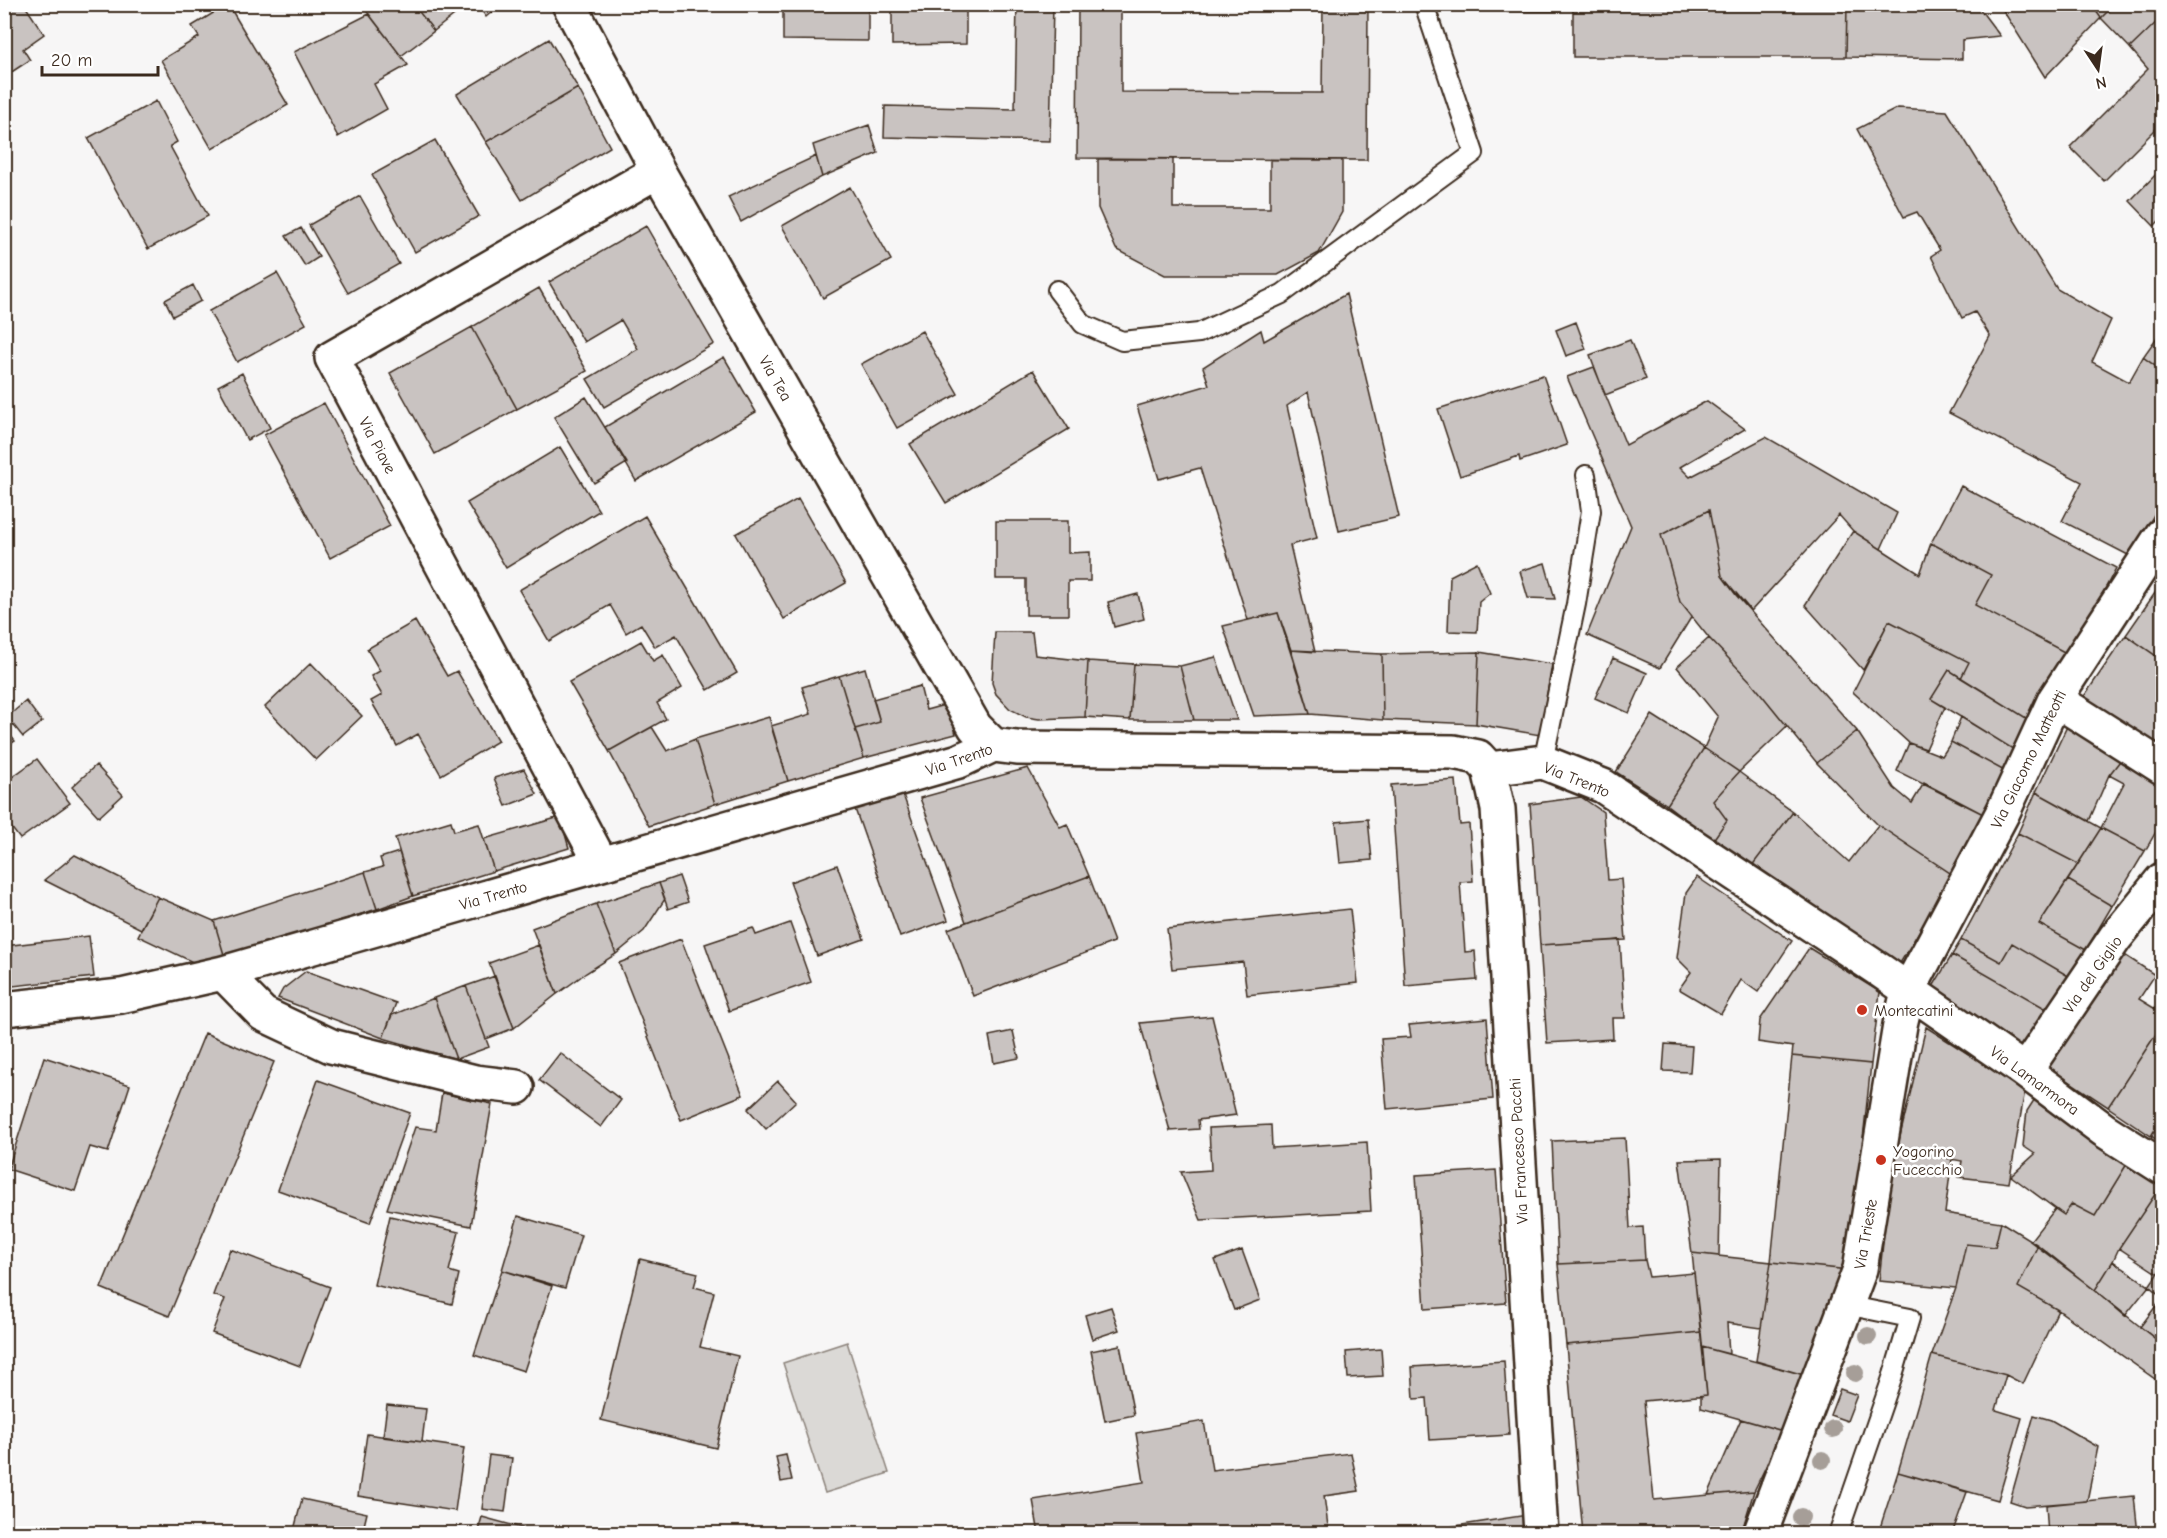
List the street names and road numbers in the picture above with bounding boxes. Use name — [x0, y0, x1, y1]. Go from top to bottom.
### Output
street label: Via Tea — [755, 353, 795, 404]
street label: Via Piave — [355, 414, 399, 477]
street label: Via Giacomo Matteotti — [1988, 687, 2070, 832]
street label: Via Trento — [923, 740, 995, 780]
street label: Via Trento — [1541, 759, 1612, 801]
street label: Via Trento — [457, 878, 529, 914]
street label: Via del Giglio — [2060, 932, 2126, 1017]
street label: Via Lamarmora — [1986, 1042, 2082, 1119]
street label: Via Francesco Pacchi — [1506, 1077, 1532, 1224]
street label: Via Trieste — [1851, 1198, 1881, 1271]

